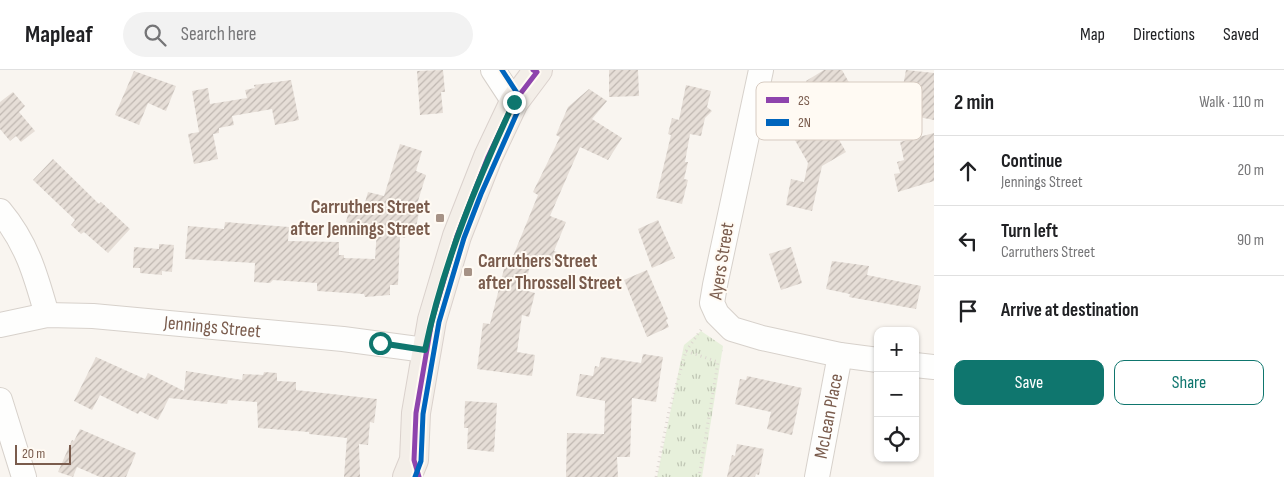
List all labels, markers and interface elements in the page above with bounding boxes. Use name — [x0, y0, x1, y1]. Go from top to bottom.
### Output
search box — [123, 12, 473, 57]
text: Mapleaf — [25, 20, 93, 49]
icon: search — [141, 21, 169, 49]
text: Search here — [181, 23, 256, 46]
text: Map — [1080, 24, 1105, 45]
text: Directions — [1133, 24, 1195, 45]
text: Saved — [1223, 24, 1259, 45]
legend — [756, 82, 922, 140]
text: 2 min — [954, 90, 994, 115]
route end — [503, 91, 526, 114]
text: 2S — [798, 92, 810, 109]
text: Walk · 110 m — [1199, 93, 1264, 112]
text: 2N — [798, 114, 811, 131]
text: Continue — [1001, 150, 1062, 173]
icon: ahead — [954, 157, 982, 185]
text: 20 m — [1237, 161, 1264, 180]
text: Jennings Street — [1001, 173, 1083, 192]
place label: Carruthers Street after Jennings Street — [290, 196, 430, 241]
marker: Carruthers Street after Jennings Street — [434, 212, 446, 224]
text: Turn left — [1001, 220, 1058, 243]
street label: Ayers Street — [704, 221, 739, 302]
icon: left — [954, 227, 982, 255]
text: 90 m — [1237, 231, 1264, 250]
text: Carruthers Street — [1001, 243, 1095, 262]
place label: Carruthers Street after Throssell Street — [478, 250, 622, 295]
marker: Carruthers Street after Throssell Street — [462, 266, 474, 278]
icon: arrive — [954, 297, 982, 325]
text: Arrive at destination — [1001, 299, 1139, 322]
street label: Jennings Street — [162, 311, 262, 343]
map controls — [874, 327, 919, 462]
button: + — [874, 327, 919, 372]
route start — [369, 332, 392, 355]
button: Save — [954, 360, 1104, 405]
button: Share — [1114, 360, 1264, 405]
street label: McLean Place — [809, 372, 848, 460]
button: − — [874, 372, 919, 417]
button: locate — [874, 417, 919, 462]
scale bar — [15, 442, 71, 465]
text: 20 m — [22, 445, 45, 462]

